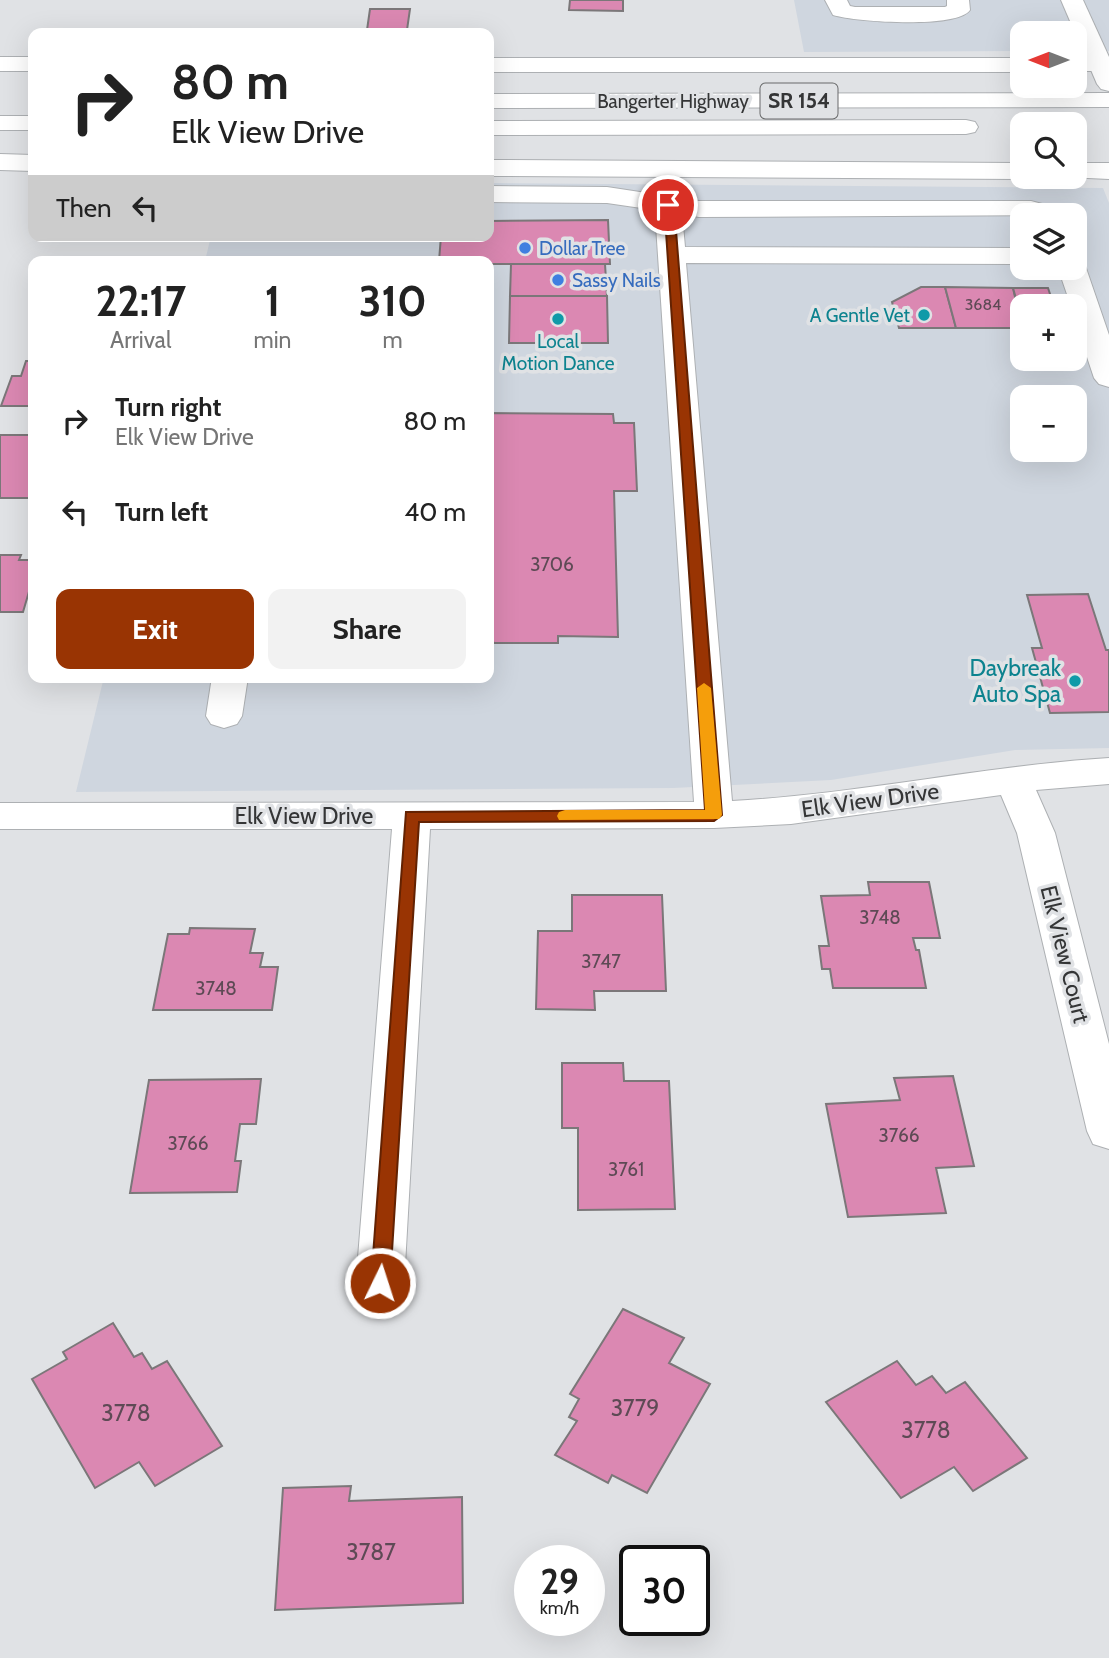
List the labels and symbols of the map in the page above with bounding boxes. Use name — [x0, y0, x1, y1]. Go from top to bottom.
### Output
north arrow — [1010, 21, 1087, 98]
road number: SR 154 — [760, 84, 838, 119]
street label: Bangerter Highway — [597, 90, 749, 113]
pin — [638, 175, 698, 235]
place label: Dollar Tree — [539, 237, 625, 260]
marker: Dollar Tree — [517, 240, 533, 256]
place label: Sassy Nails — [572, 269, 661, 292]
marker: Sassy Nails — [550, 272, 566, 288]
house number: 3684 — [965, 295, 1001, 314]
place label: A Gentle Vet — [810, 304, 911, 327]
marker: A Gentle Vet — [916, 307, 932, 323]
marker: Local Motion Dance — [550, 311, 566, 327]
place label: Local Motion Dance — [502, 330, 615, 375]
house number: 3706 — [530, 553, 574, 576]
place label: Daybreak Auto Spa — [969, 654, 1062, 708]
marker: Daybreak Auto Spa — [1067, 673, 1083, 689]
street label: Elk View Drive — [799, 776, 941, 824]
street label: Elk View Drive — [235, 802, 374, 830]
street label: Elk View Court — [1034, 882, 1096, 1026]
house number: 3748 — [859, 906, 901, 929]
house number: 3747 — [581, 950, 621, 973]
house number: 3748 — [195, 977, 237, 1000]
house number: 3766 — [879, 1124, 919, 1147]
house number: 3766 — [168, 1132, 208, 1155]
house number: 3761 — [608, 1158, 644, 1181]
position arrow — [343, 1246, 417, 1320]
house number: 3779 — [611, 1394, 659, 1422]
house number: 3778 — [101, 1399, 151, 1427]
house number: 3778 — [901, 1416, 951, 1444]
house number: 3787 — [346, 1538, 396, 1566]
speed limit sign: 30 — [619, 1545, 710, 1636]

